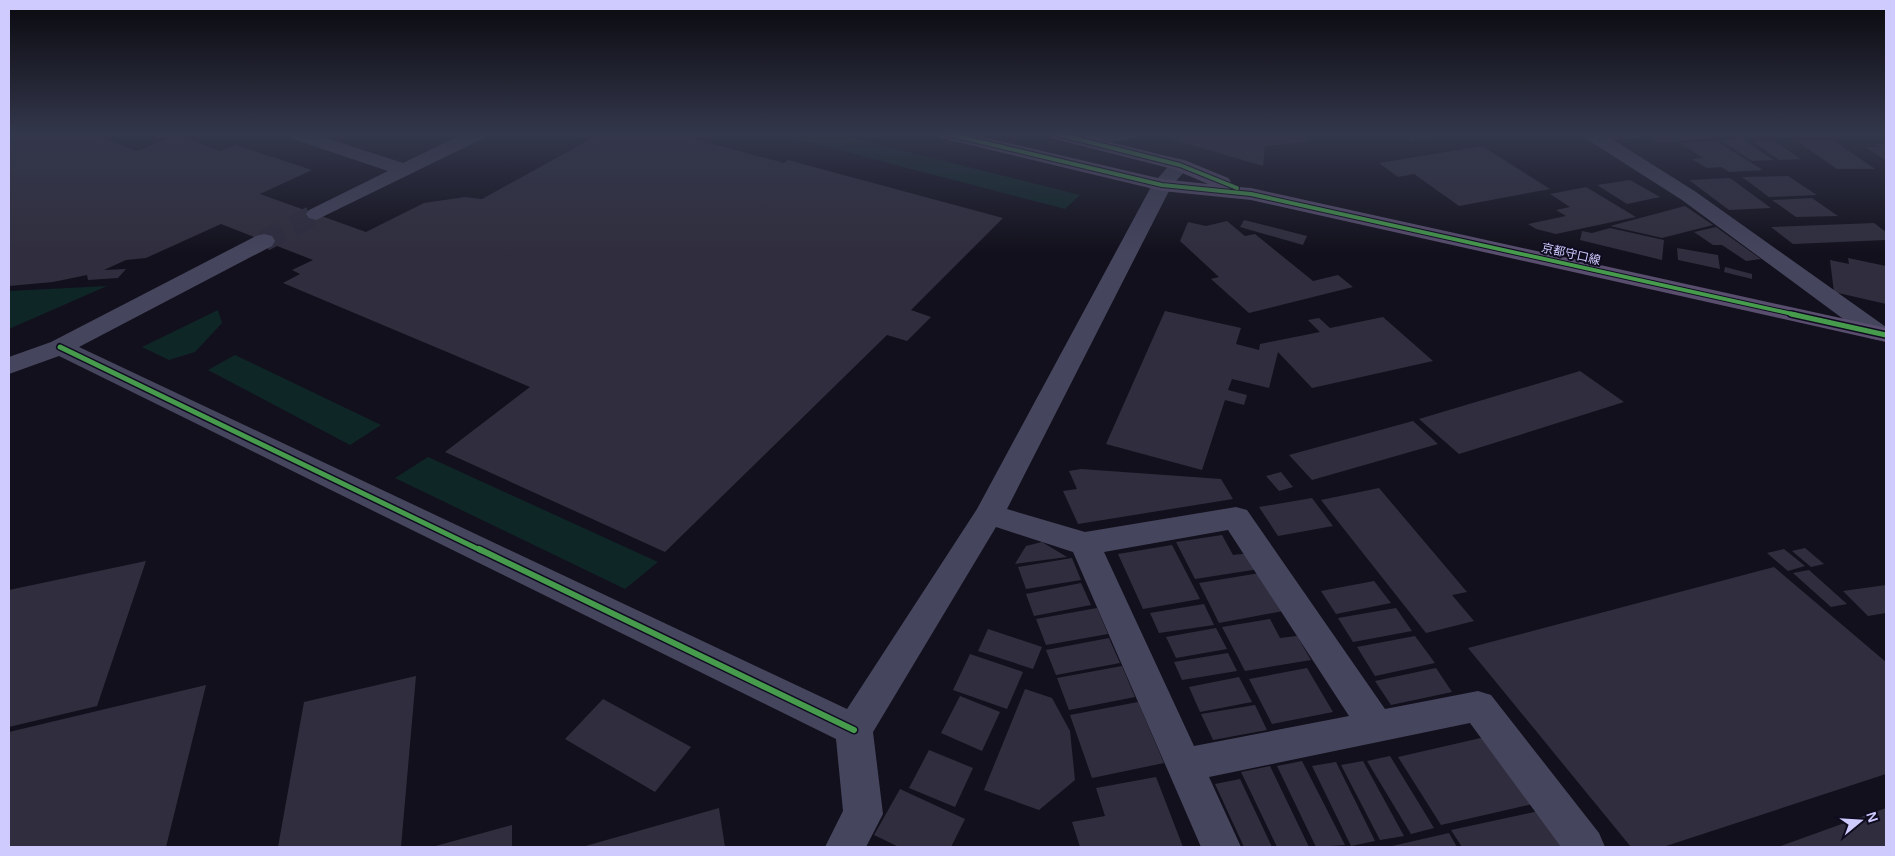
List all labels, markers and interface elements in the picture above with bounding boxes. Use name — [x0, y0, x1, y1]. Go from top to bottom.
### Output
street label: 京都守口線 — [1540, 240, 1602, 268]
north arrow — [1835, 796, 1885, 846]
text: N — [1863, 810, 1882, 824]

